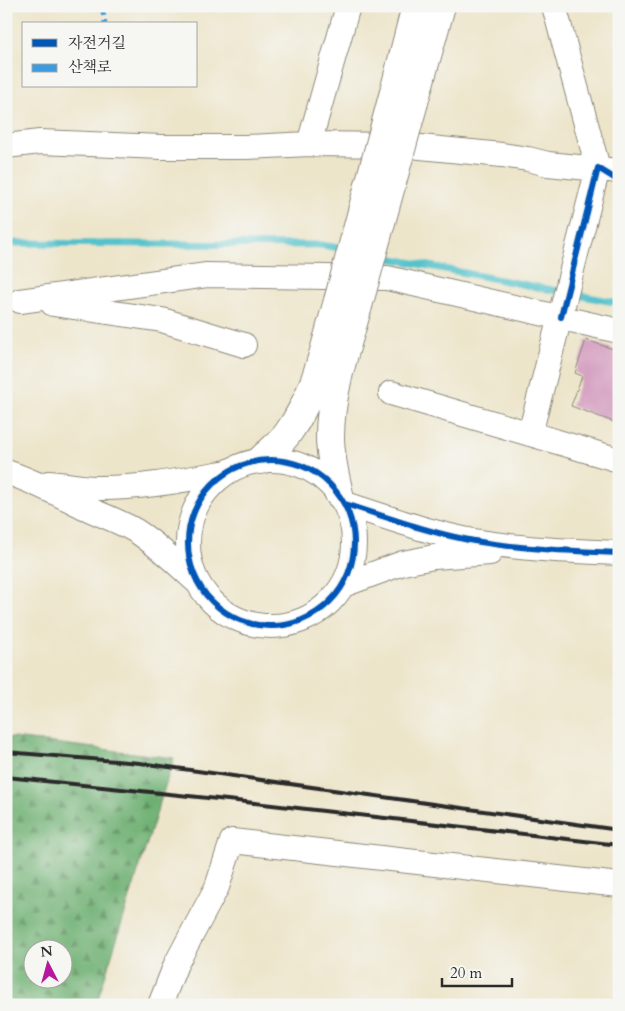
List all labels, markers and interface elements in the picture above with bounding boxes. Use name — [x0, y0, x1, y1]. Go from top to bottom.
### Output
legend — [22, 22, 198, 88]
text: 자전거길 — [68, 33, 126, 53]
text: 산책로 — [68, 57, 112, 77]
north arrow — [22, 938, 72, 988]
text: N — [40, 941, 54, 962]
scale bar — [442, 956, 512, 988]
text: 20 m — [450, 963, 482, 983]

